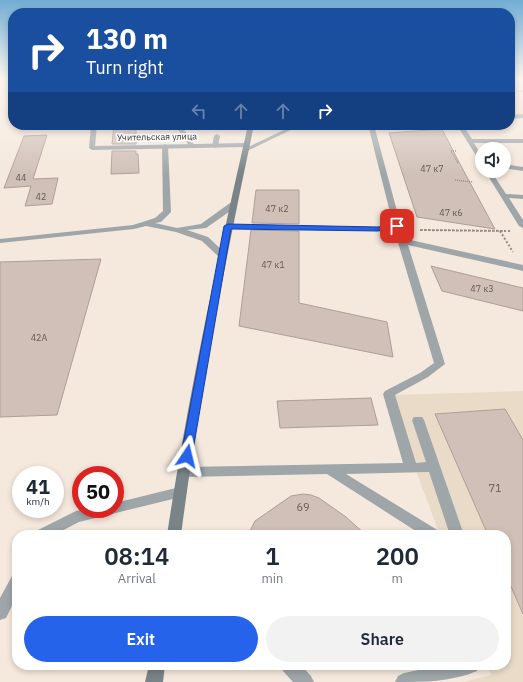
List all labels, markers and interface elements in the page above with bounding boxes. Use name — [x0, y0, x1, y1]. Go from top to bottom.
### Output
text: 130 m — [86, 20, 168, 57]
icon: right — [20, 24, 72, 76]
text: Turn right — [86, 56, 164, 79]
icon: left — [188, 100, 210, 122]
icon: ahead — [230, 100, 252, 122]
icon: ahead — [272, 100, 294, 122]
icon: right — [314, 100, 336, 122]
street label: Учительская улица — [117, 130, 197, 143]
map controls — [475, 142, 511, 178]
button: sound — [475, 142, 511, 178]
house number: 47 к7 — [420, 163, 444, 174]
house number: 44 — [16, 172, 26, 183]
house number: 42 — [36, 191, 46, 202]
house number: 47 к2 — [265, 203, 289, 214]
house number: 47 к6 — [439, 207, 463, 218]
pin — [380, 209, 414, 243]
icon: arrive — [386, 215, 408, 237]
house number: 47 к1 — [261, 259, 285, 270]
house number: 47 к3 — [470, 283, 494, 294]
house number: 42А — [31, 332, 48, 343]
position arrow — [166, 435, 208, 477]
speed limit sign: 50 — [72, 466, 124, 518]
text: 41 — [26, 473, 50, 500]
house number: 71 — [488, 481, 502, 495]
text: km/h — [26, 495, 50, 508]
house number: 69 — [296, 500, 310, 514]
text: 08:14 — [104, 540, 169, 572]
text: 1 — [265, 540, 280, 572]
text: 200 — [376, 540, 419, 572]
text: Arrival — [118, 570, 156, 587]
text: min — [262, 570, 284, 587]
text: m — [392, 570, 403, 587]
button: Exit — [24, 616, 258, 662]
button: Share — [266, 616, 499, 662]

